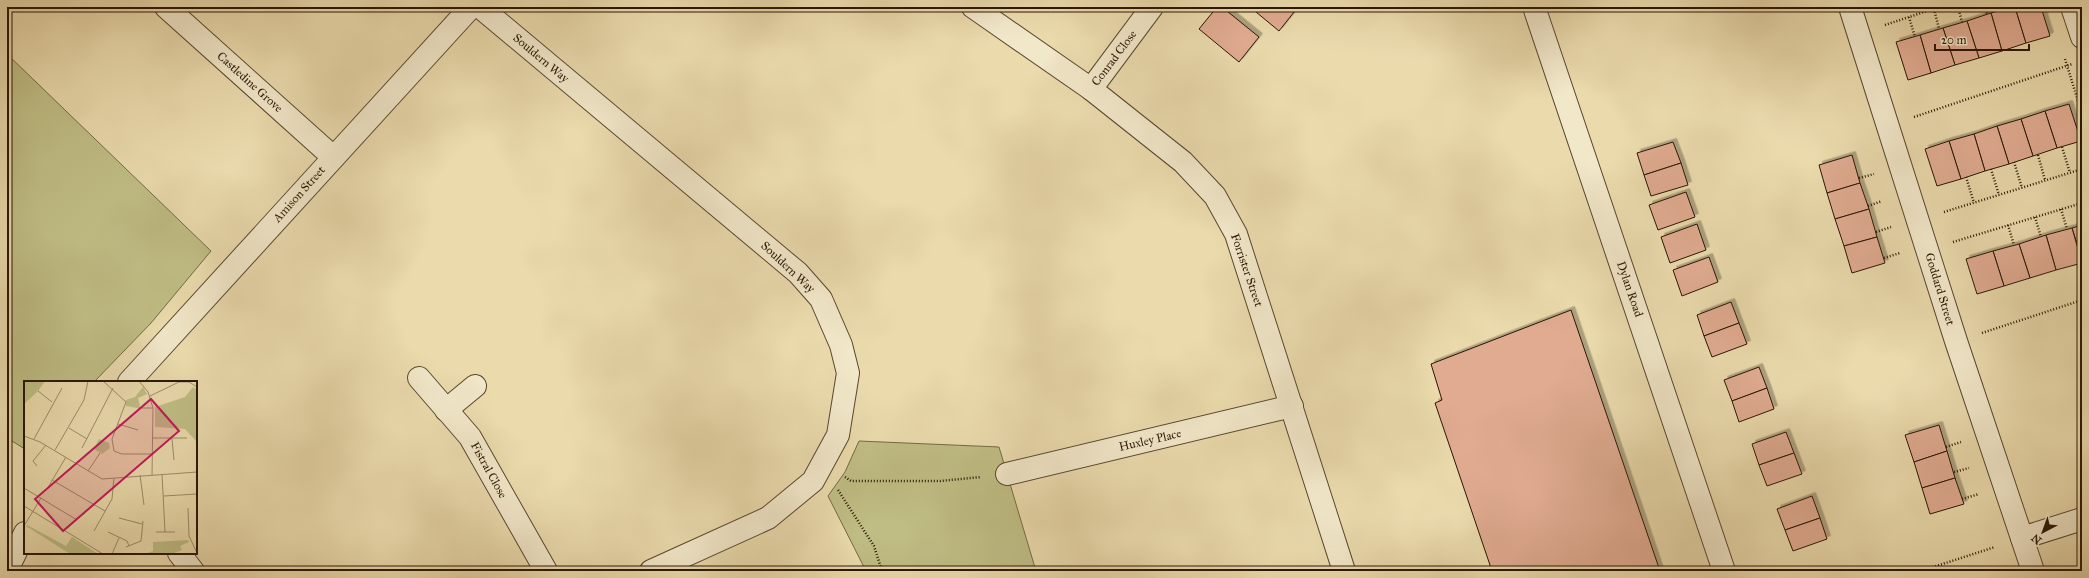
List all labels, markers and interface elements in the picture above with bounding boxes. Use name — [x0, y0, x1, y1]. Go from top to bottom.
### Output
scale bar — [1935, 26, 2029, 52]
street label: Conrad Close — [1089, 27, 1139, 89]
street label: Souldern Way — [510, 31, 572, 86]
text: 20 m — [1941, 33, 1967, 47]
street label: Castledine Grove — [214, 49, 286, 115]
street label: Amison Street — [269, 162, 328, 226]
street label: Forrister Street — [1228, 232, 1266, 309]
street label: Souldern Way — [758, 238, 818, 296]
street label: Goddard Street — [1922, 251, 1958, 328]
street label: Dylan Road — [1614, 259, 1646, 319]
inset map — [24, 381, 197, 554]
street label: Huxley Place — [1117, 426, 1183, 454]
street label: Fistral Close — [468, 439, 510, 501]
north arrow — [2023, 512, 2063, 552]
text: N — [2028, 531, 2045, 547]

